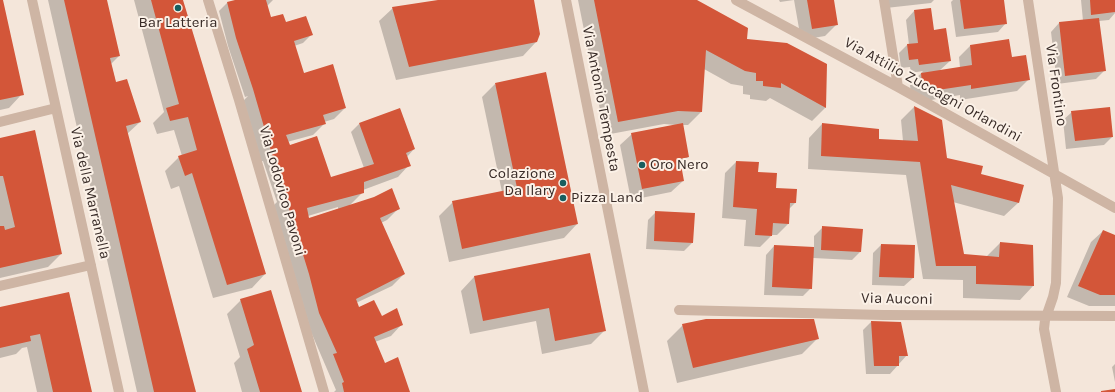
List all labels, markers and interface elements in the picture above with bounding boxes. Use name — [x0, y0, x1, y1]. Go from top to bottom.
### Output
marker: Bar Latteria — [173, 3, 183, 13]
place label: Bar Latteria — [139, 14, 217, 32]
street label: Via Antonio Tempesta — [578, 25, 624, 173]
street label: Via Attilio Zuccagni Orlandini — [841, 34, 1025, 146]
street label: Via Frontino — [1041, 43, 1071, 127]
street label: Via Lodovico Pavoni — [255, 124, 309, 258]
street label: Via della Marranella — [66, 125, 114, 261]
place label: Oro Nero — [650, 156, 708, 174]
marker: Oro Nero — [637, 160, 647, 170]
place label: Colazione Da Ilary — [489, 165, 555, 200]
marker: Colazione Da Ilary — [558, 178, 568, 188]
place label: Pizza Land — [571, 189, 643, 207]
marker: Pizza Land — [558, 193, 568, 203]
street label: Via Auconi — [861, 289, 933, 309]

